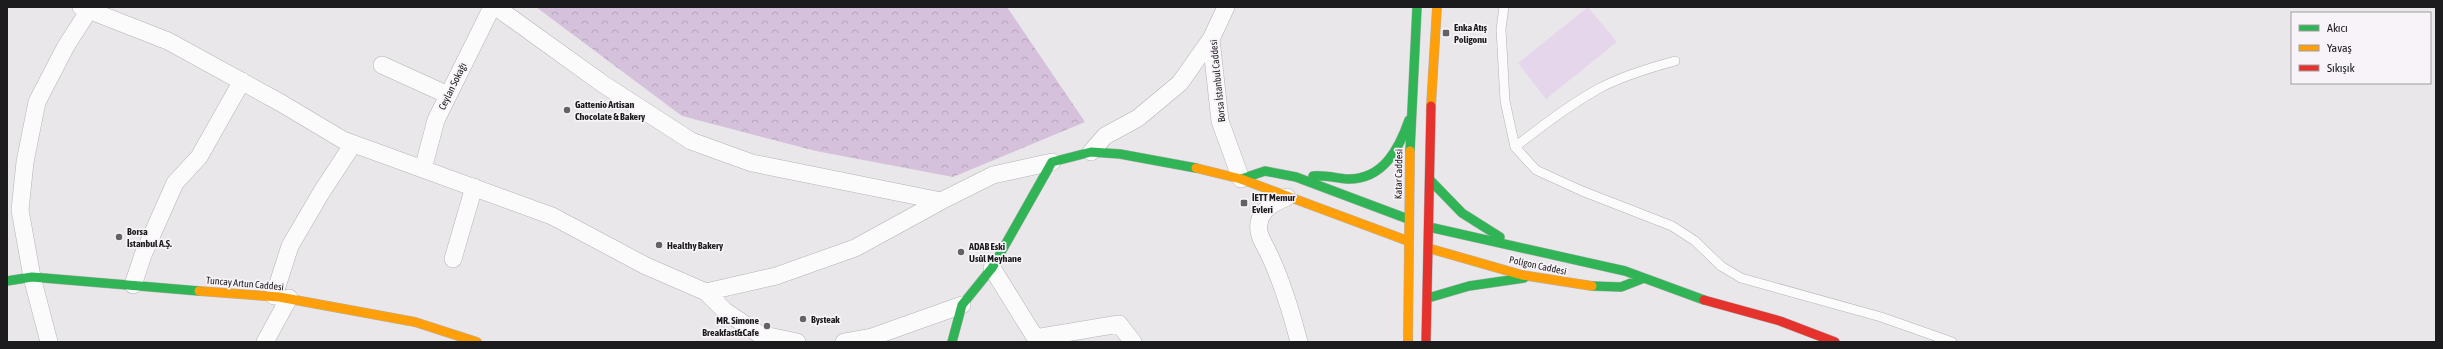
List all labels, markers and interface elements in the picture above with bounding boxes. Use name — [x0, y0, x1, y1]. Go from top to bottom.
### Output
legend — [2291, 12, 2431, 84]
text: Akıcı — [2327, 21, 2348, 35]
place label: Enka Atış Poligonu — [1454, 22, 1488, 45]
marker: Enka Atış Poligonu — [1441, 28, 1451, 38]
street label: Borsa İstanbul Caddesi — [1208, 39, 1227, 123]
text: Yavaş — [2327, 41, 2352, 55]
street label: Ceylan Sokağı — [436, 61, 469, 112]
text: Sıkışık — [2327, 61, 2355, 75]
place label: Gattenio Artisan Chocolate & Bakery — [575, 99, 646, 122]
marker: Gattenio Artisan Chocolate & Bakery — [562, 105, 572, 115]
street label: Katar Caddesi — [1393, 149, 1404, 199]
place label: İETT Memur Evleri — [1252, 192, 1296, 215]
marker: İETT Memur Evleri — [1239, 198, 1249, 208]
place label: Borsa İstanbul A.Ş. — [127, 226, 172, 249]
marker: Borsa İstanbul A.Ş. — [114, 232, 124, 242]
marker: Healthy Bakery — [654, 240, 664, 250]
place label: Healthy Bakery — [667, 240, 724, 251]
place label: ADAB Eski Usûl Meyhane — [968, 241, 1022, 264]
marker: ADAB Eski Usûl Meyhane — [956, 247, 966, 257]
street label: Poligon Caddesi — [1508, 254, 1568, 277]
street label: Tuncay Artun Caddesi — [206, 275, 284, 292]
marker: Bysteak — [798, 314, 808, 324]
place label: Bysteak — [811, 314, 840, 325]
place label: MR. Simone Breakfast&Cafe — [702, 315, 759, 338]
marker: MR. Simone Breakfast&Cafe — [762, 321, 772, 331]

